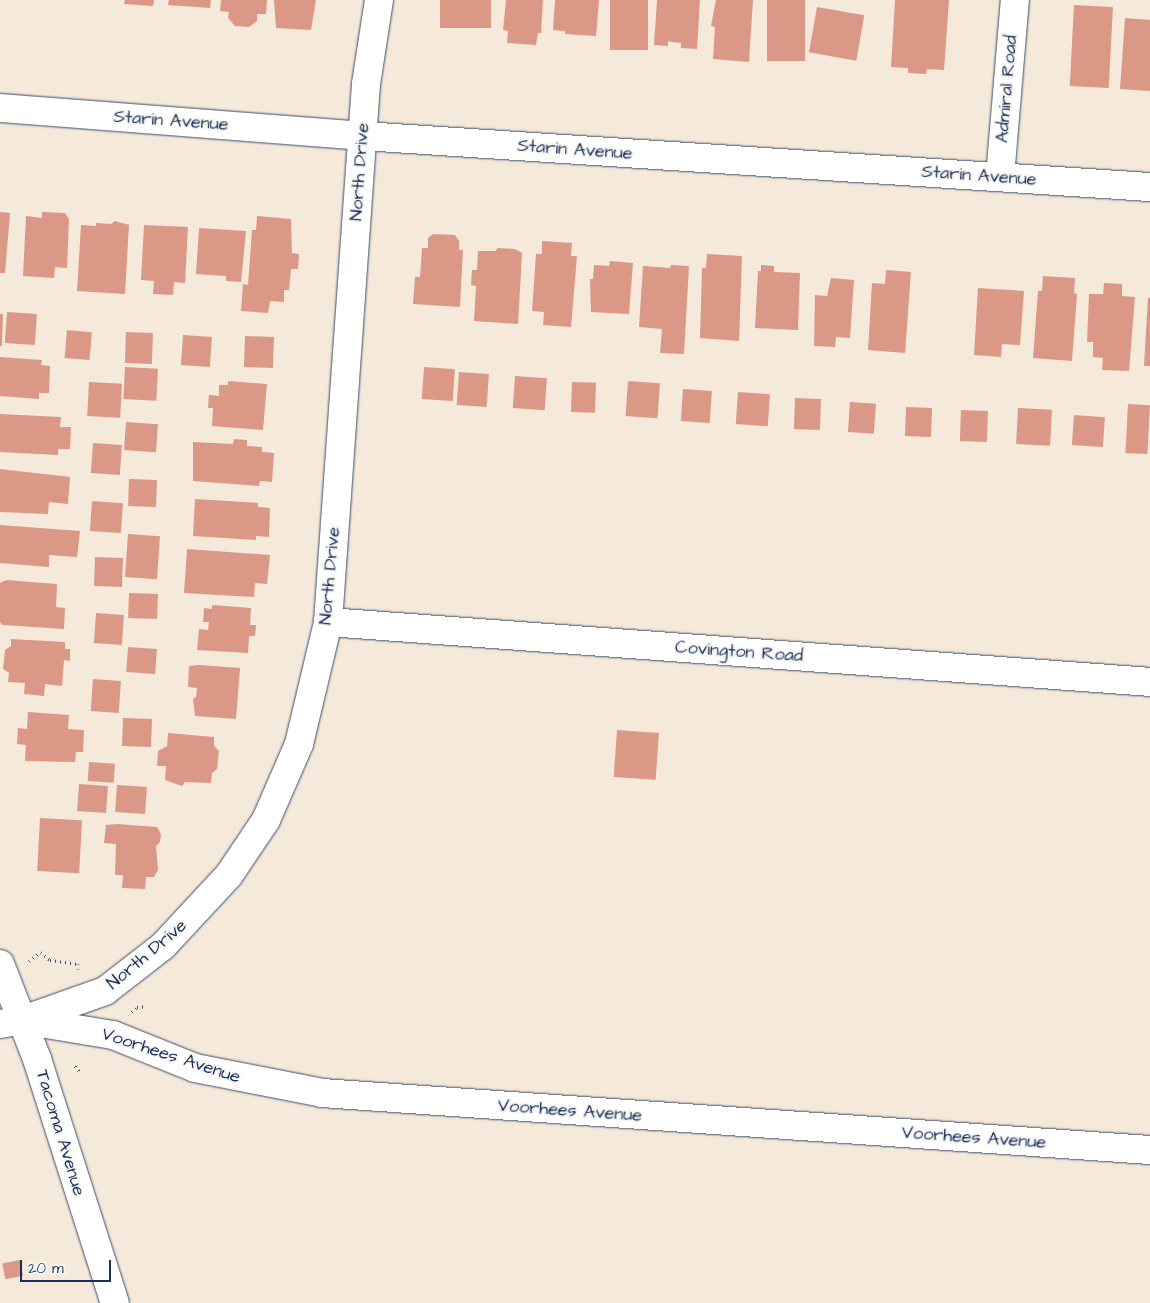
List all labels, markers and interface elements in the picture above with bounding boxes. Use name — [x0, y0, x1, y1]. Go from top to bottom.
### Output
street label: Admiral Road — [992, 34, 1022, 144]
street label: Starin Avenue — [113, 106, 229, 136]
street label: North Drive — [346, 122, 374, 222]
street label: Starin Avenue — [517, 135, 633, 165]
street label: Starin Avenue — [921, 161, 1037, 191]
street label: North Drive — [315, 526, 345, 626]
street label: Covington Road — [674, 637, 804, 667]
street label: North Drive — [102, 915, 192, 995]
street label: Voorhees Avenue — [99, 1023, 243, 1089]
street label: Tacoma Avenue — [31, 1067, 89, 1199]
street label: Voorhees Avenue — [497, 1095, 643, 1127]
street label: Voorhees Avenue — [901, 1122, 1047, 1154]
scale bar — [22, 1250, 114, 1282]
text: 20 m — [28, 1258, 64, 1279]

